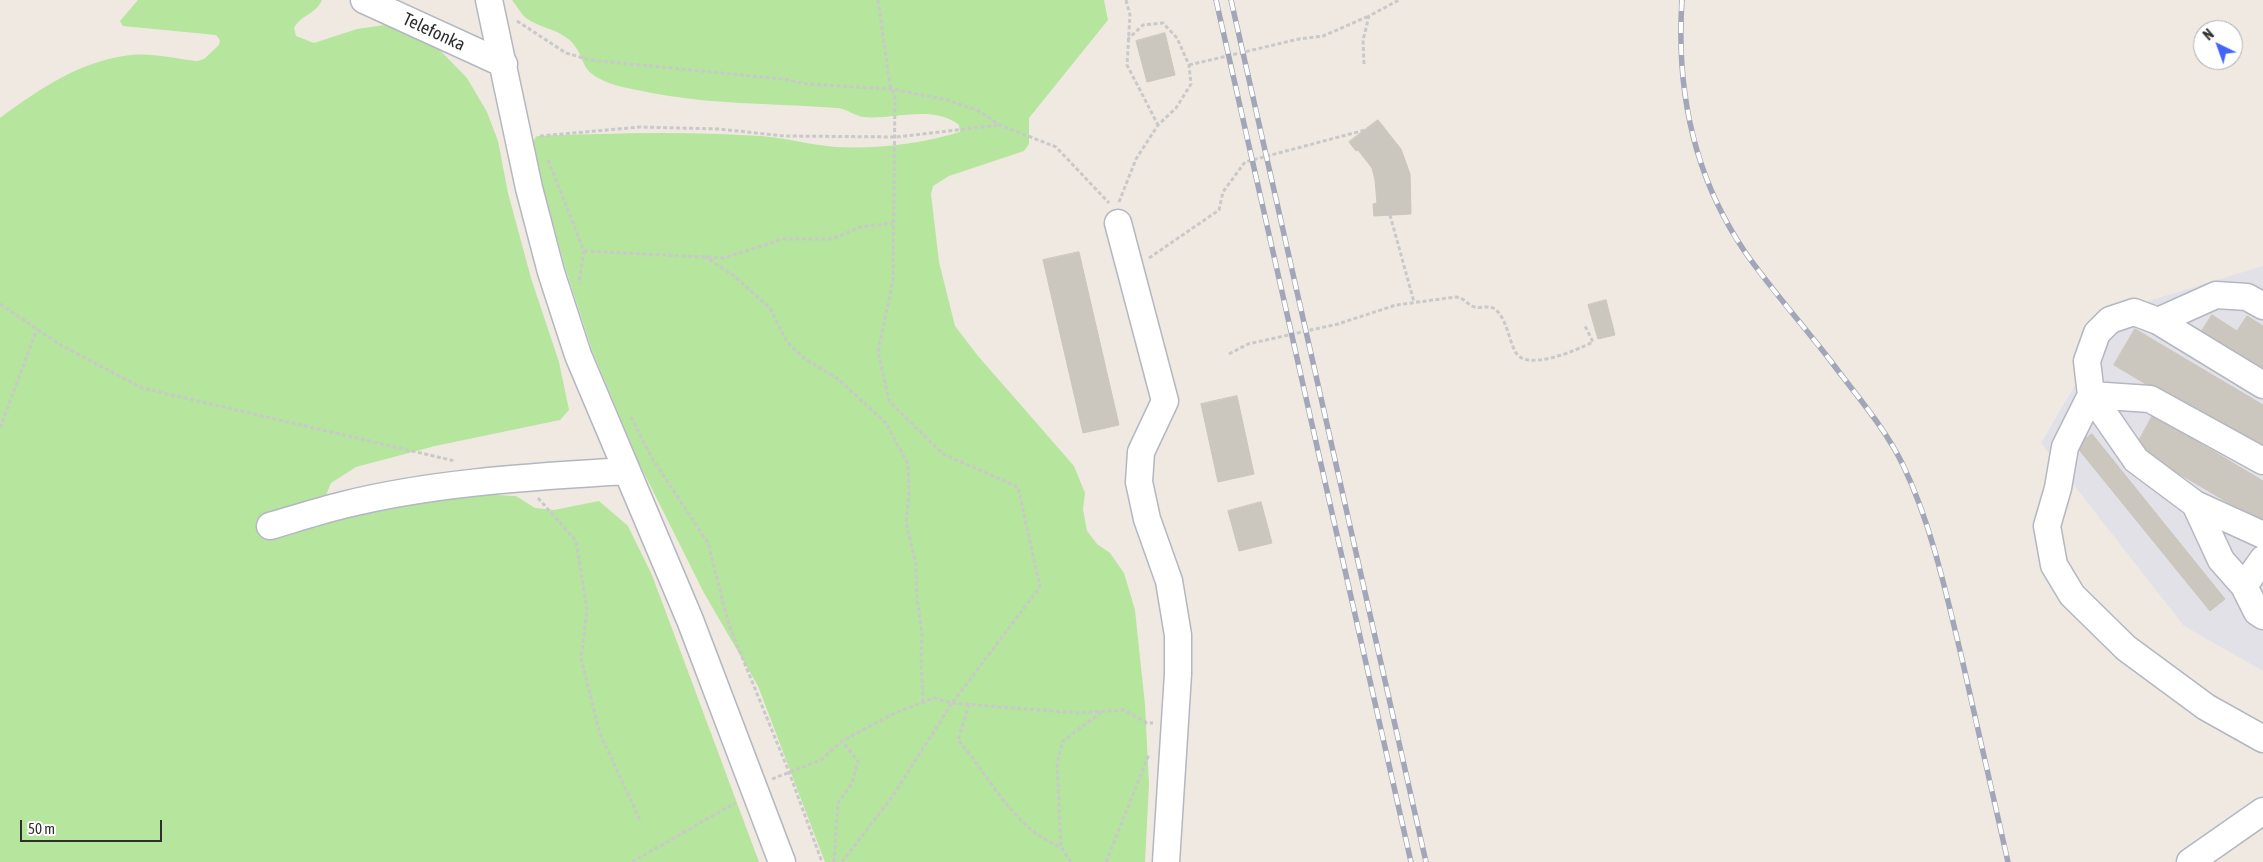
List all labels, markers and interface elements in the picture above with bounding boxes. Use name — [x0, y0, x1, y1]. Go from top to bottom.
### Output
street label: Telefonka — [399, 8, 469, 56]
north arrow — [2193, 20, 2243, 70]
text: N — [2200, 26, 2217, 43]
scale bar — [22, 810, 165, 842]
text: 50 m — [28, 820, 55, 837]

